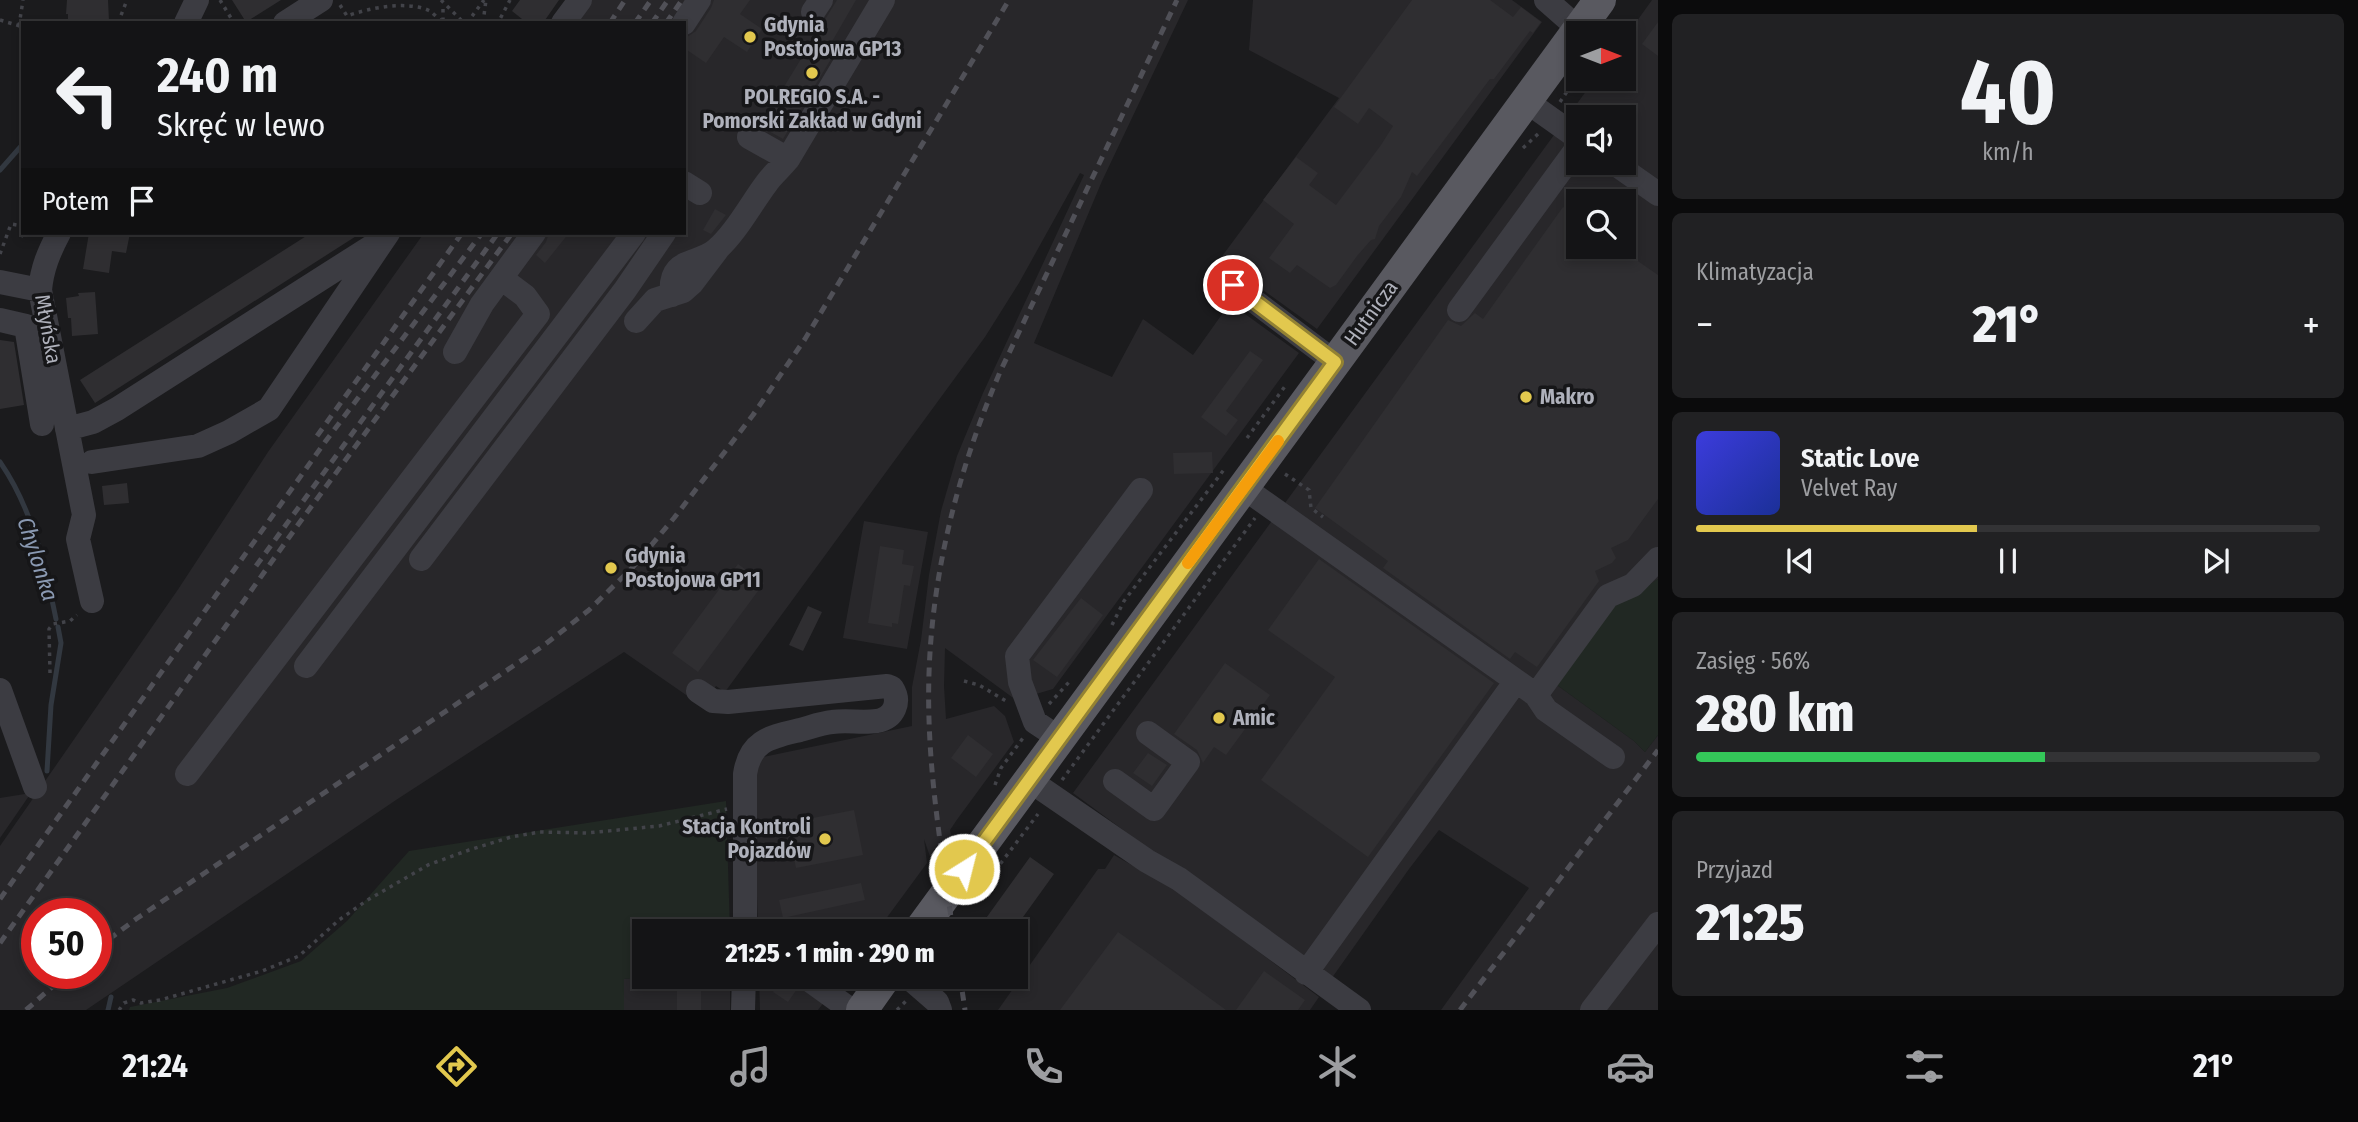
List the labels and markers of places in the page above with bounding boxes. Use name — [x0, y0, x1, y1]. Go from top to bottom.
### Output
place label: Gdynia Postojowa GP13 — [764, 12, 901, 62]
marker: Gdynia Postojowa GP13 — [742, 29, 758, 45]
marker: POLREGIO S.A. - Pomorski Zakład w Gdyni — [804, 65, 820, 81]
place label: POLREGIO S.A. - Pomorski Zakład w Gdyni — [702, 84, 922, 134]
pin — [1203, 255, 1263, 315]
place label: Makro — [1540, 384, 1595, 410]
marker: Makro — [1518, 389, 1534, 405]
place label: Gdynia Postojowa GP11 — [625, 543, 761, 593]
marker: Gdynia Postojowa GP11 — [603, 560, 619, 576]
place label: Amic — [1232, 705, 1276, 731]
marker: Amic — [1211, 710, 1227, 726]
place label: Stacja Kontroli Pojazdów — [682, 814, 812, 864]
marker: Stacja Kontroli Pojazdów — [817, 831, 833, 847]

